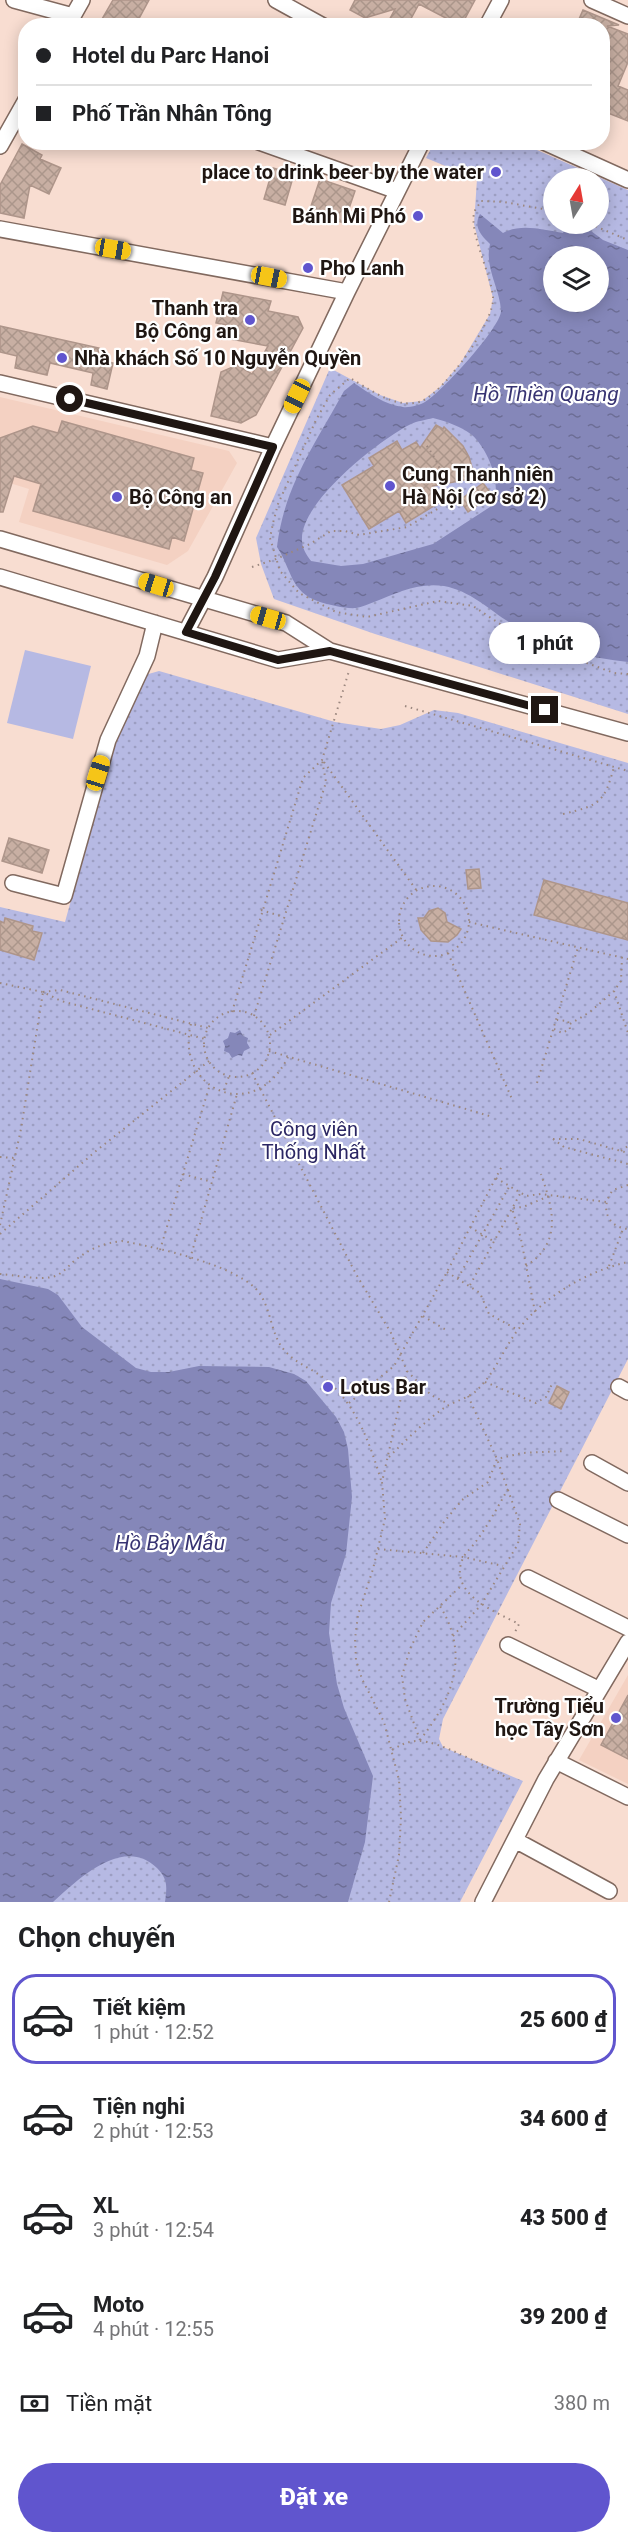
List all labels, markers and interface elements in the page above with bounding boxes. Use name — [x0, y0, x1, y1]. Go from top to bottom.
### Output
text: Hotel du Parc Hanoi — [72, 43, 269, 68]
text: Phố Trần Nhân Tông — [72, 101, 272, 126]
place label: place to drink beer by the water — [202, 160, 485, 184]
marker: place to drink beer by the water — [489, 165, 503, 179]
north arrow — [543, 168, 609, 234]
map controls — [543, 168, 609, 312]
place label: Bánh Mi Phó — [292, 204, 406, 228]
marker: Bánh Mi Phó — [411, 209, 425, 223]
car — [94, 237, 132, 261]
button: layers — [543, 246, 609, 312]
place label: Pho Lanh — [320, 256, 404, 280]
marker: Pho Lanh — [301, 261, 315, 275]
car — [250, 265, 288, 289]
place label: Thanh tra Bộ Công an — [135, 296, 238, 343]
marker: Thanh tra Bộ Công an — [243, 313, 257, 327]
place label: Nhà khách Số 10 Nguyễn Quyền — [74, 346, 361, 370]
marker: Nhà khách Số 10 Nguyễn Quyền — [55, 351, 69, 365]
car — [281, 376, 313, 416]
water label: Hồ Thiền Quang — [473, 382, 619, 406]
route start — [56, 385, 83, 412]
place label: Cung Thanh niên Hà Nội (cơ sở 2) — [402, 462, 554, 509]
marker: Cung Thanh niên Hà Nội (cơ sở 2) — [383, 479, 397, 493]
place label: Bộ Công an — [129, 485, 232, 509]
marker: Bộ Công an — [110, 490, 124, 504]
car — [136, 571, 176, 599]
car — [248, 604, 288, 632]
callout: 1 phút — [490, 623, 600, 665]
text: 1 phút — [516, 631, 573, 655]
route end — [531, 696, 558, 723]
car — [84, 753, 112, 793]
park label: Công viên Thống Nhất — [262, 1117, 366, 1164]
place label: Lotus Bar — [340, 1375, 427, 1399]
marker: Lotus Bar — [321, 1380, 335, 1394]
water label: Hồ Bảy Mẫu — [115, 1531, 225, 1555]
place label: Trường Tiểu học Tây Sơn — [494, 1694, 604, 1741]
marker: Trường Tiểu học Tây Sơn — [609, 1711, 623, 1725]
text: Chọn chuyến — [18, 1922, 175, 1954]
icon: car — [21, 1992, 75, 2046]
text: Tiết kiệm — [93, 1995, 186, 2020]
text: 25 600 ₫ — [520, 2007, 607, 2032]
text: 1 phút · 12:52 — [93, 2020, 214, 2044]
icon: car — [21, 2091, 75, 2145]
text: Tiện nghi — [93, 2094, 185, 2119]
text: 34 600 ₫ — [520, 2106, 607, 2131]
text: 2 phút · 12:53 — [93, 2119, 214, 2143]
icon: car — [21, 2190, 75, 2244]
text: XL — [93, 2193, 119, 2218]
text: 43 500 ₫ — [520, 2205, 607, 2230]
text: 3 phút · 12:54 — [93, 2218, 214, 2242]
icon: car — [21, 2289, 75, 2343]
text: Moto — [93, 2292, 144, 2317]
text: 39 200 ₫ — [520, 2304, 607, 2329]
text: 4 phút · 12:55 — [93, 2317, 214, 2341]
icon: cash — [18, 2387, 51, 2420]
text: Tiền mặt — [66, 2391, 152, 2416]
text: 380 m — [554, 2391, 610, 2415]
button: Đặt xe — [18, 2463, 610, 2532]

